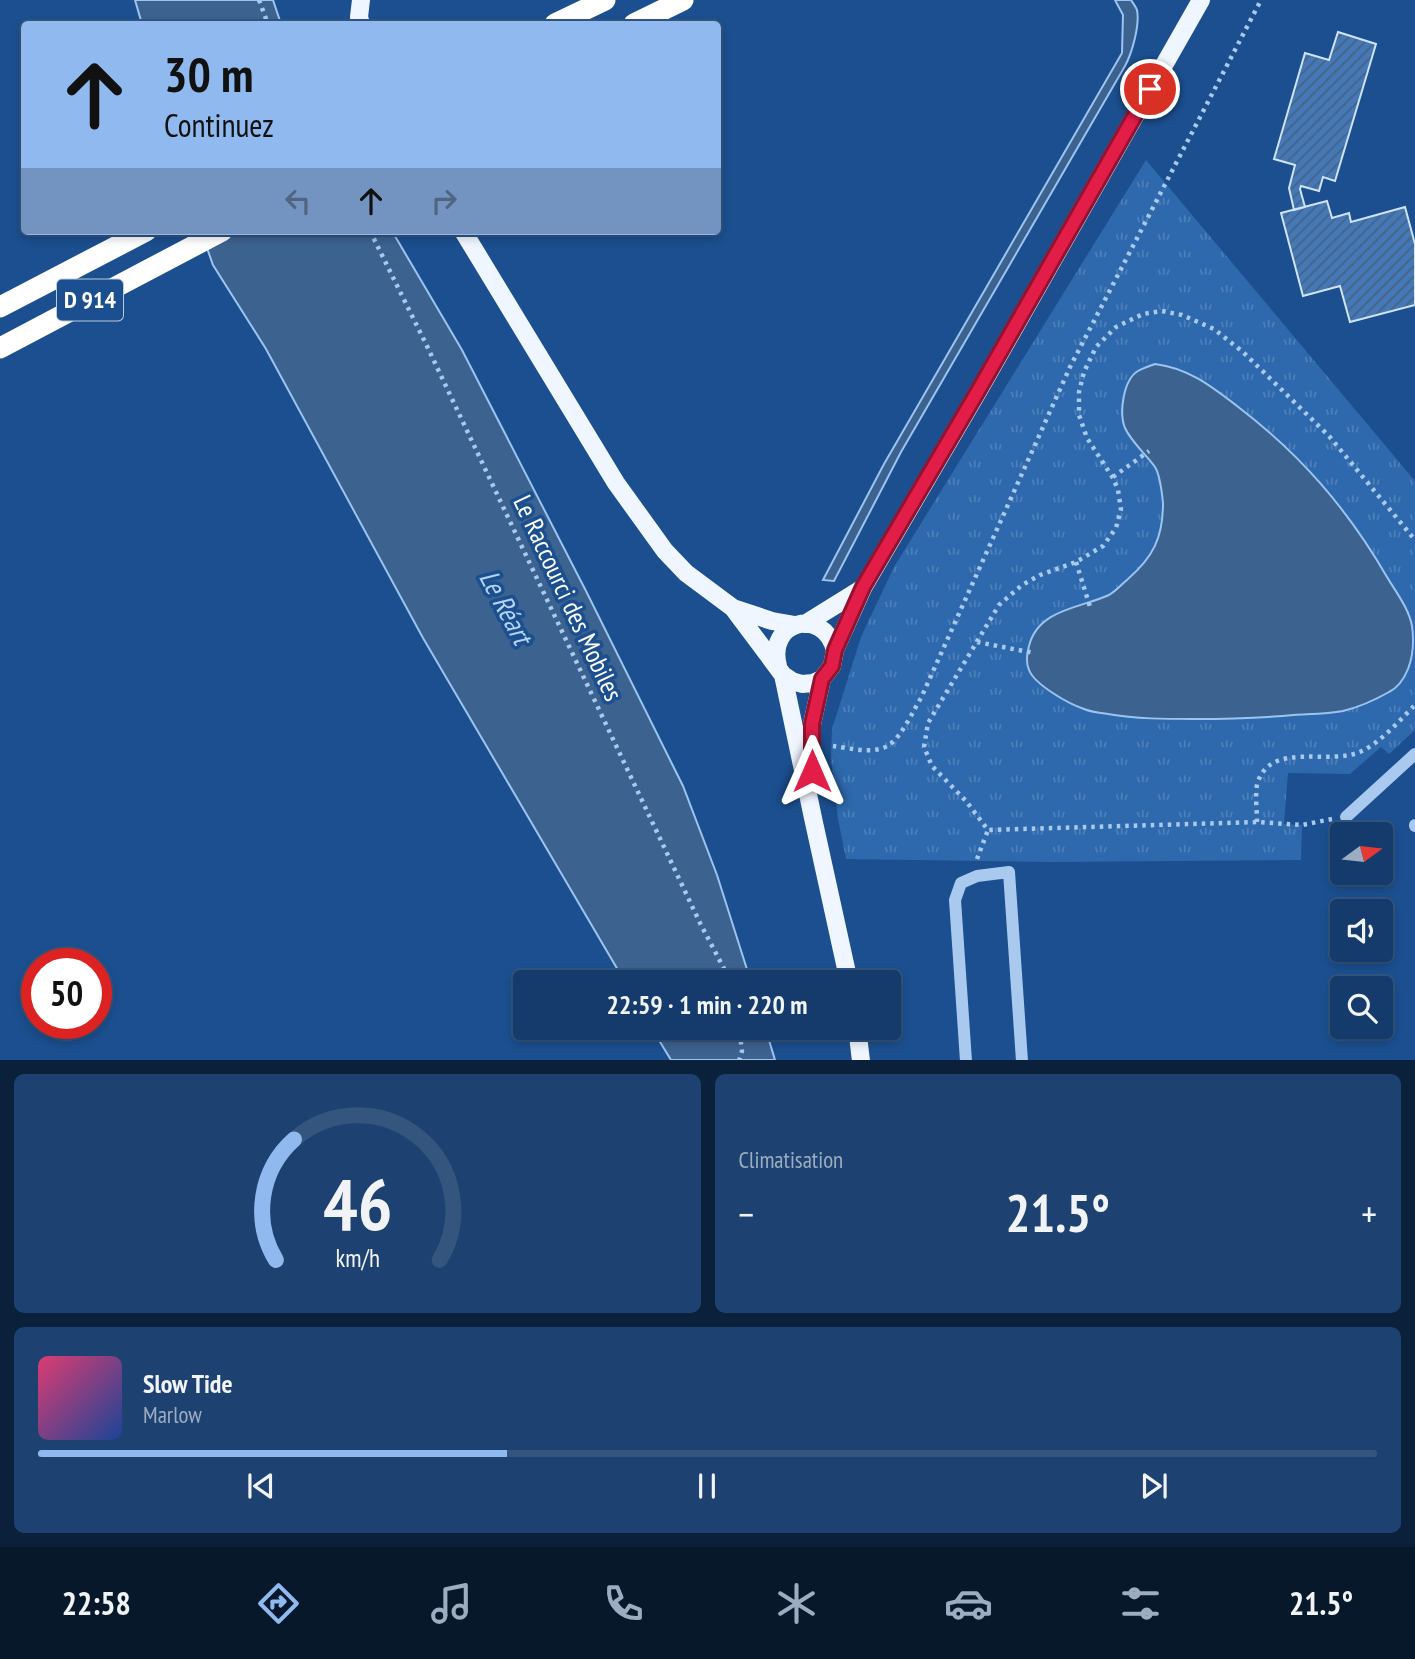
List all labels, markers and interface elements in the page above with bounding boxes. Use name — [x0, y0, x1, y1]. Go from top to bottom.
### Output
text: 30 m — [164, 42, 253, 106]
icon: ahead — [49, 49, 140, 140]
pin — [1120, 59, 1180, 119]
icon: arrive — [1131, 70, 1169, 108]
text: Continuez — [164, 104, 274, 146]
icon: left — [279, 182, 317, 220]
icon: ahead — [352, 182, 390, 220]
icon: right — [425, 182, 463, 220]
road number: D 914 — [57, 279, 123, 320]
street label: Le Raccourci des Mobiles — [506, 490, 631, 706]
water label: Le Réart — [472, 563, 543, 653]
position arrow — [775, 734, 849, 808]
north arrow — [1330, 822, 1393, 886]
map controls — [1330, 822, 1393, 1039]
button: sound — [1330, 899, 1393, 962]
speed limit sign: 50 — [21, 948, 112, 1039]
button: search — [1330, 976, 1393, 1039]
text: 22:59 · 1 min · 220 m — [607, 988, 807, 1021]
text: Climatisation — [739, 1145, 843, 1174]
text: 46 — [322, 1156, 392, 1250]
text: 21.5° — [1005, 1179, 1110, 1246]
text: − — [739, 1189, 754, 1238]
text: + — [1361, 1189, 1377, 1238]
text: km/h — [335, 1241, 379, 1273]
text: Slow Tide — [143, 1367, 233, 1400]
text: Marlow — [143, 1400, 202, 1429]
icon: previous — [242, 1467, 280, 1505]
icon: pause — [688, 1467, 726, 1505]
icon: next — [1135, 1467, 1173, 1505]
icon: directions — [254, 1579, 303, 1628]
icon: music — [427, 1579, 476, 1628]
icon: phone — [599, 1579, 648, 1628]
icon: climate — [772, 1579, 821, 1628]
icon: car — [944, 1579, 993, 1628]
icon: filters — [1116, 1579, 1165, 1628]
text: 22:58 — [62, 1582, 131, 1624]
text: 21.5° — [1289, 1582, 1353, 1624]

